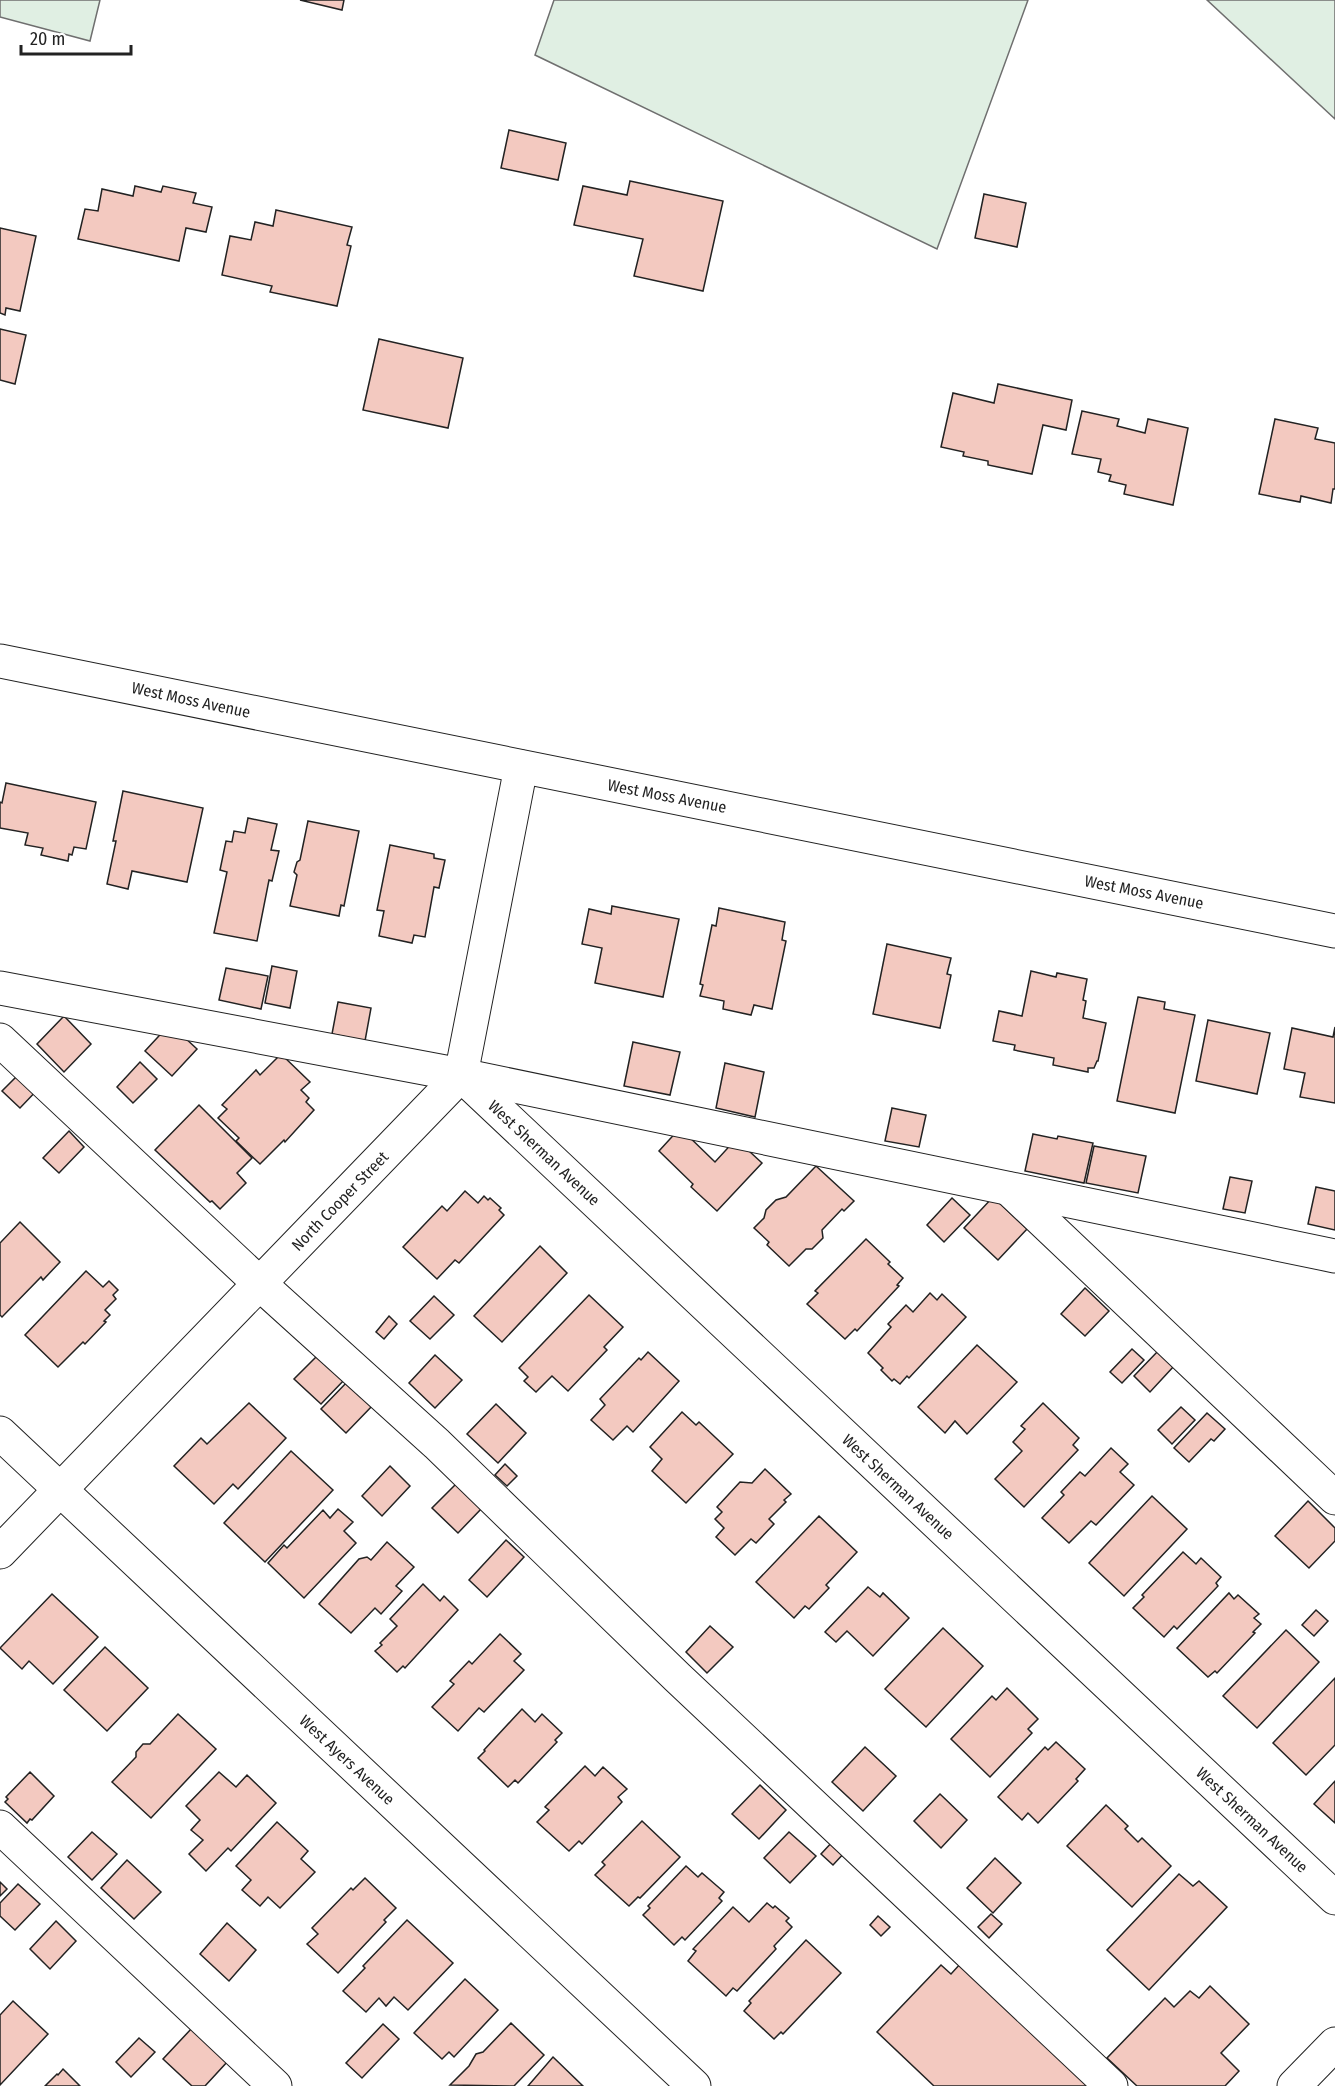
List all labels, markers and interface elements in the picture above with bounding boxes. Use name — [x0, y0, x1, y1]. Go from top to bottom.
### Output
scale bar — [21, 18, 130, 56]
text: 20 m — [30, 28, 65, 50]
street label: West Moss Avenue — [130, 678, 252, 722]
street label: West Moss Avenue — [606, 775, 728, 817]
street label: West Moss Avenue — [1083, 871, 1205, 913]
street label: West Sherman Avenue — [484, 1096, 604, 1210]
street label: North Cooper Street — [288, 1147, 393, 1255]
street label: West Sherman Avenue — [838, 1430, 958, 1544]
street label: West Ayers Avenue — [296, 1711, 399, 1809]
street label: West Sherman Avenue — [1192, 1763, 1312, 1877]

